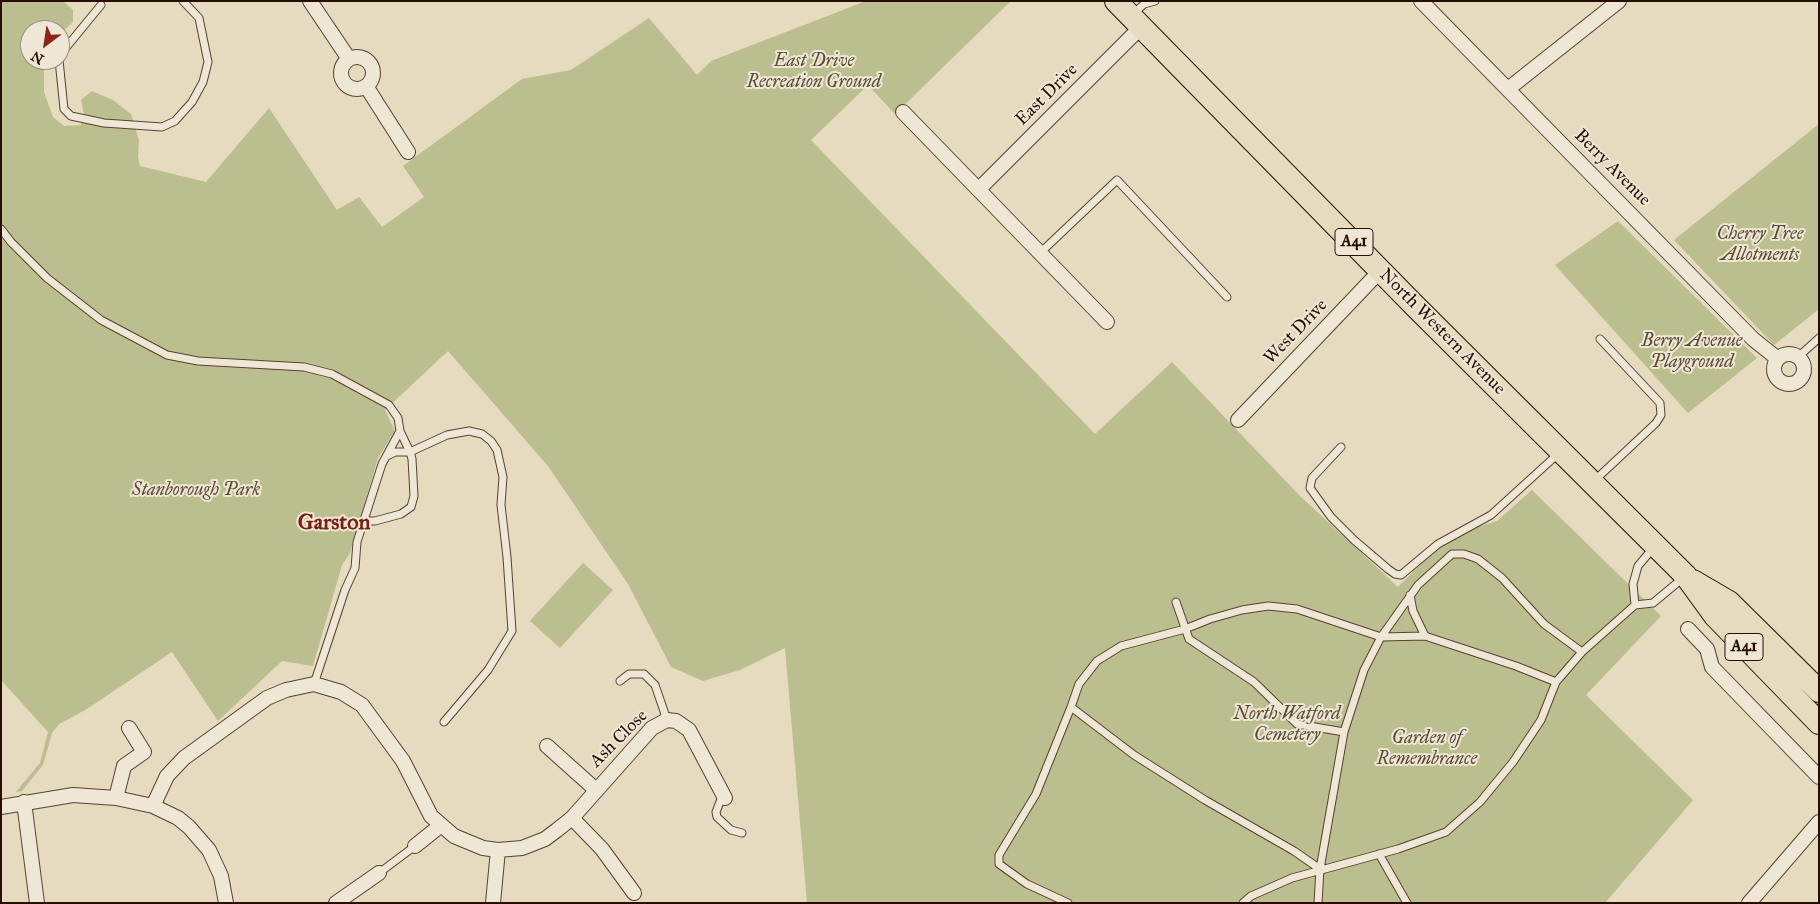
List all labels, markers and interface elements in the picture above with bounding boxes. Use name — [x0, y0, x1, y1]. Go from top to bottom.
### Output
north arrow — [20, 20, 70, 70]
text: N — [28, 47, 47, 68]
park label: East Drive Recreation Ground — [747, 51, 881, 94]
street label: East Drive — [1011, 59, 1083, 131]
street label: Berry Avenue — [1569, 125, 1655, 211]
park label: Cherry Tree Allotments — [1717, 224, 1803, 266]
road number: A41 — [1335, 228, 1373, 256]
street label: North Western Avenue — [1374, 264, 1510, 400]
street label: West Drive — [1260, 295, 1332, 369]
park label: Berry Avenue Playground — [1641, 331, 1743, 374]
park label: Stanborough Park — [132, 480, 260, 502]
district label: Garston — [298, 511, 370, 537]
road number: A41 — [1725, 634, 1763, 660]
park label: North Watford Cemetery — [1233, 704, 1341, 746]
street label: Ash Close — [586, 706, 652, 772]
park label: Garden of Remembrance — [1377, 728, 1477, 771]

